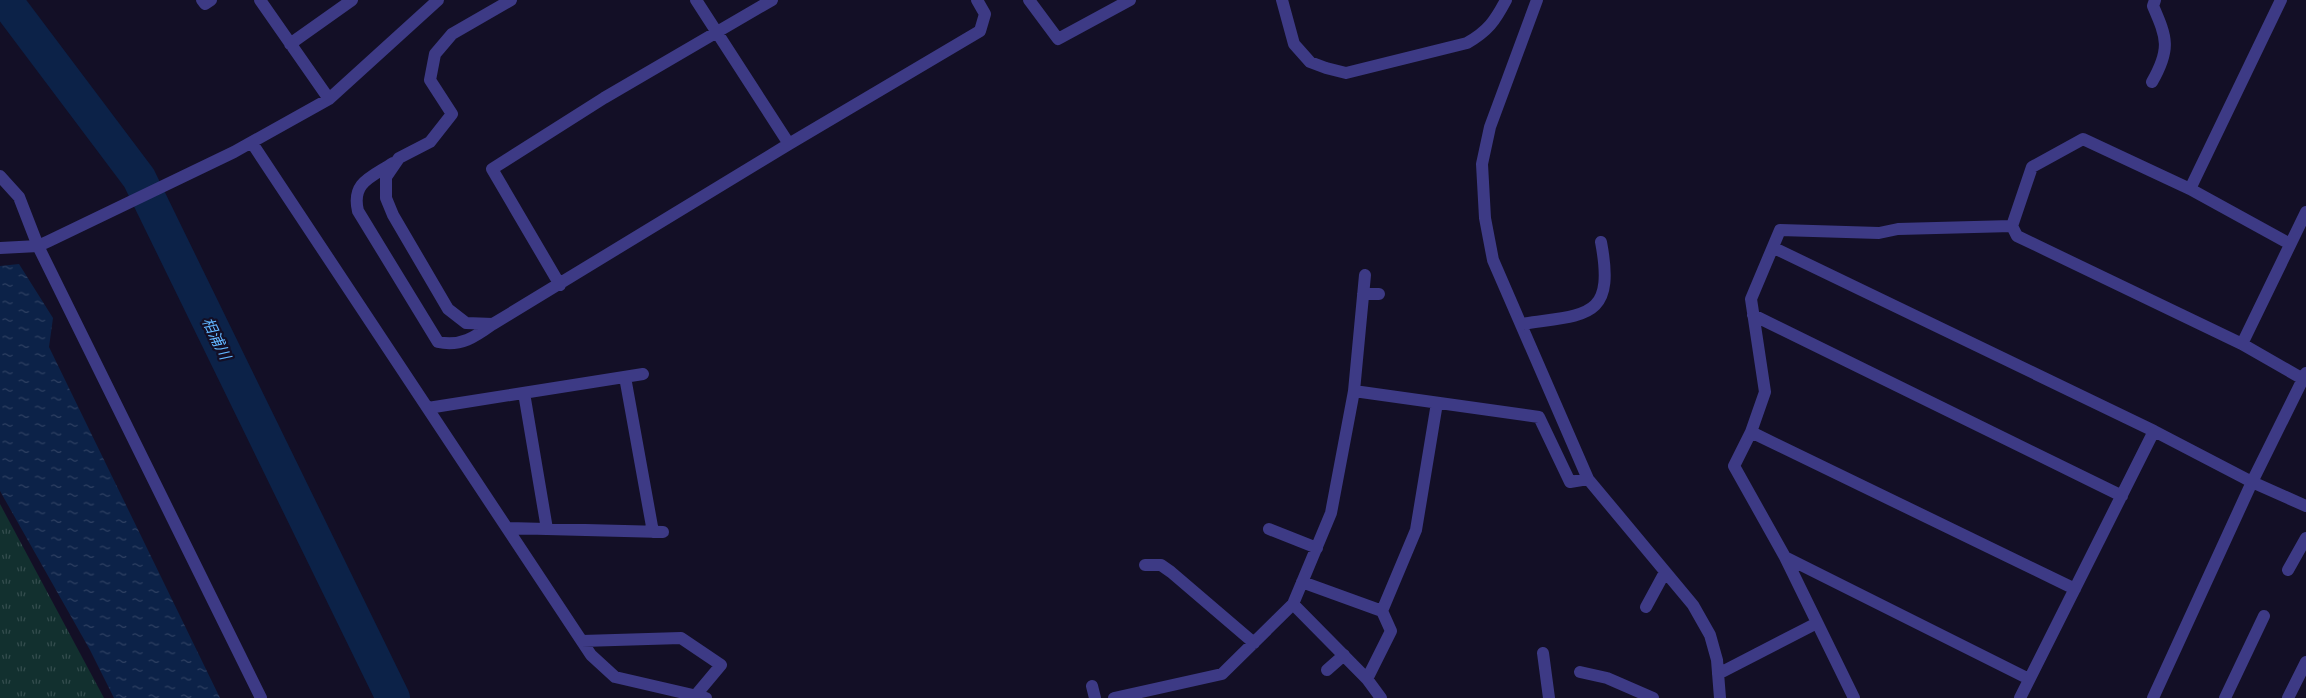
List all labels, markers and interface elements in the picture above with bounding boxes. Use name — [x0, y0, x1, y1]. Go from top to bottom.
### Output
water label: 相浦川 — [198, 313, 237, 364]

